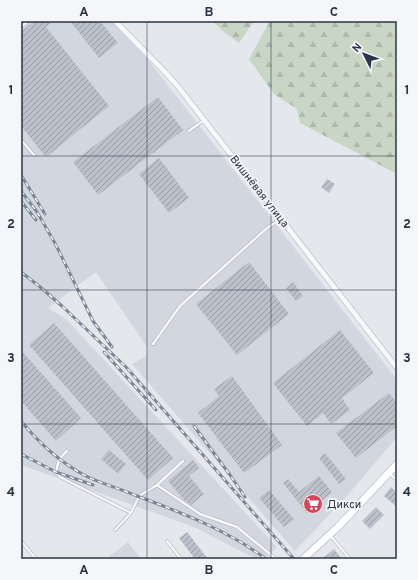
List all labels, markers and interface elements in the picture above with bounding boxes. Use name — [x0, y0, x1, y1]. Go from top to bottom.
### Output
text: A — [79, 5, 89, 21]
text: B — [205, 5, 214, 21]
text: C — [330, 5, 338, 21]
north arrow — [344, 34, 384, 74]
text: N — [349, 40, 365, 56]
text: 1 — [8, 83, 14, 99]
text: 1 — [404, 83, 410, 99]
street label: Вишнёвая улица — [227, 153, 292, 231]
text: 2 — [7, 217, 15, 233]
text: 2 — [403, 217, 411, 233]
text: 3 — [7, 351, 15, 367]
text: 3 — [403, 351, 411, 367]
text: 4 — [7, 485, 15, 501]
text: 4 — [403, 485, 411, 501]
supermarket icon: Дикси — [302, 493, 324, 515]
place label: Дикси — [327, 498, 361, 512]
text: A — [79, 563, 89, 579]
text: B — [205, 563, 214, 579]
text: C — [330, 563, 338, 579]

